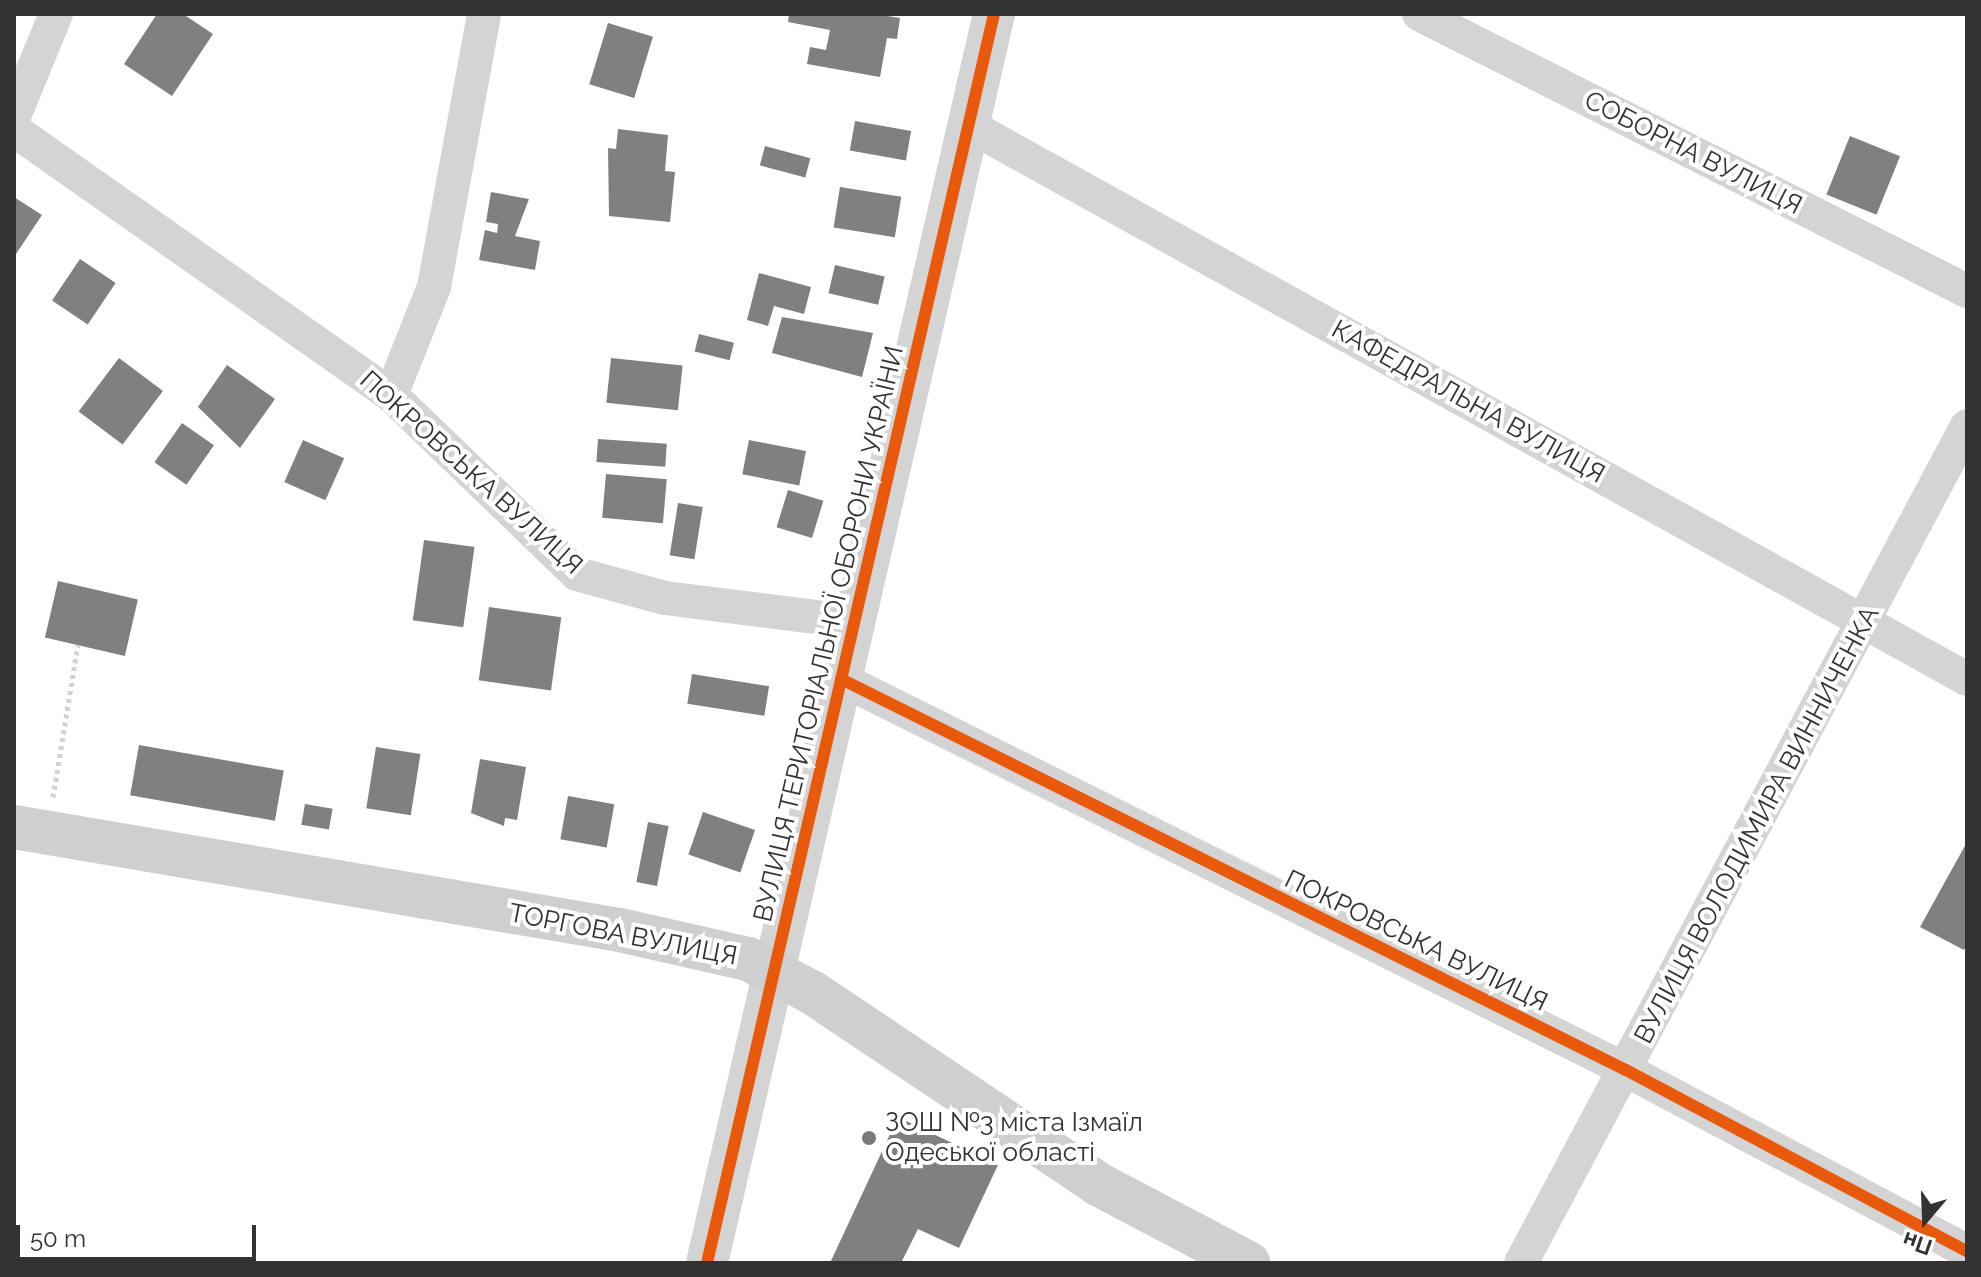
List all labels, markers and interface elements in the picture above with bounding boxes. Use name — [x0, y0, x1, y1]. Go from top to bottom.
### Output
street label: СОБОРНА ВУЛИЦЯ — [1579, 84, 1807, 222]
street label: КАФЕДРАЛЬНА ВУЛИЦЯ — [1326, 314, 1610, 490]
street label: ВУЛИЦЯ ТЕРИТОРІАЛЬНОЇ ОБОРОНИ УКРАЇНИ — [747, 343, 911, 925]
street label: ПОКРОВСЬКА ВУЛИЦЯ — [353, 365, 589, 581]
street label: ВУЛИЦЯ ВОЛОДИМИРА ВИННИЧЕНКА — [1628, 601, 1886, 1049]
street label: ПОКРОВСЬКА ВУЛИЦЯ — [1279, 864, 1553, 1018]
street label: ТОРГОВА ВУЛИЦЯ — [506, 897, 740, 973]
place label: ЗОШ №3 міста Ізмаїл Одеської області — [885, 1107, 1143, 1168]
marker: ЗОШ №3 міста Ізмаїл Одеської області — [860, 1129, 878, 1147]
north arrow — [1885, 1181, 1965, 1261]
scale bar — [20, 1209, 260, 1259]
text: 50 m — [30, 1224, 86, 1253]
text: Пн — [1899, 1227, 1935, 1261]

